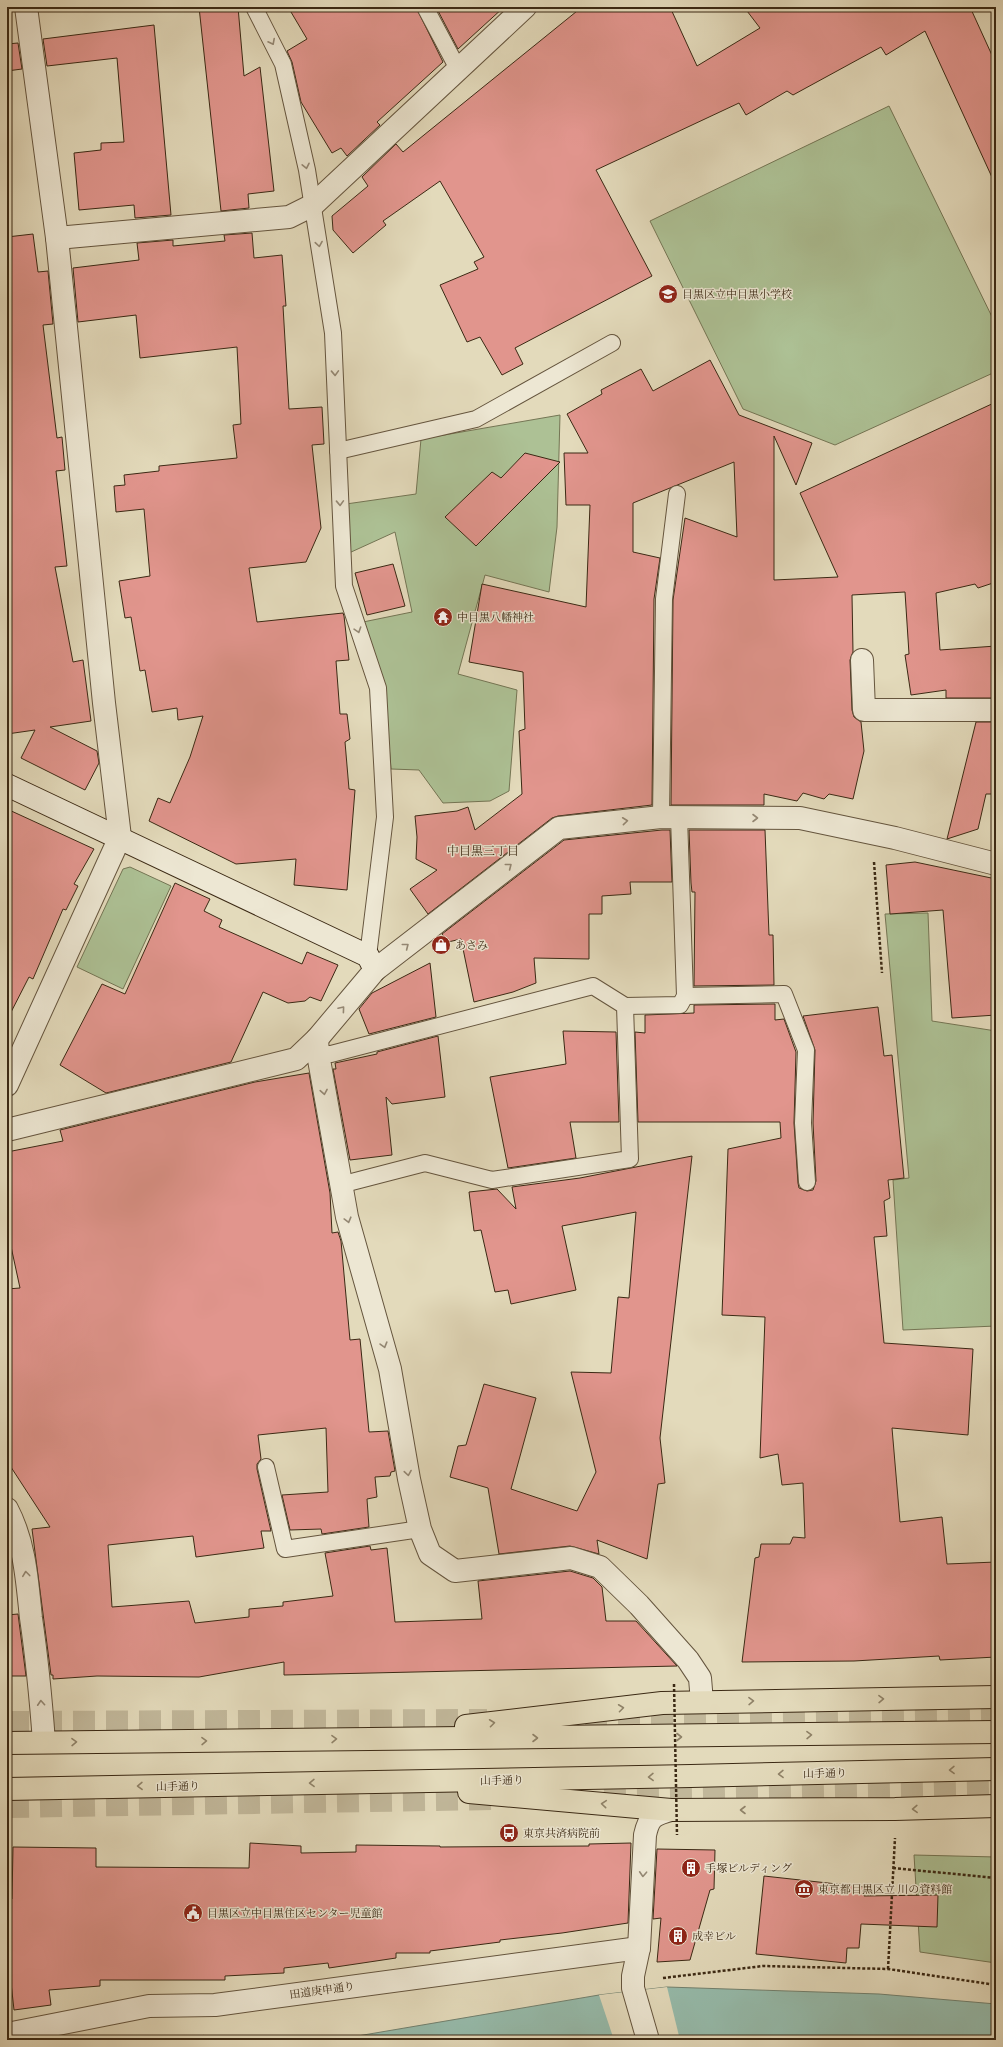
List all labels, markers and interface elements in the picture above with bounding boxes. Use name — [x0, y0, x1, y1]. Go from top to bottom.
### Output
one-way arrow — [267, 37, 275, 45]
one-way arrow — [302, 163, 310, 169]
one-way arrow — [314, 241, 323, 247]
school or university icon: 目黒区立中目黒小学校 — [657, 283, 679, 305]
place label: 目黒区立中目黒小学校 — [682, 288, 792, 301]
one-way arrow — [330, 370, 339, 376]
one-way arrow — [336, 500, 344, 506]
temple icon: 中目黒八幡神社 — [432, 606, 454, 628]
place label: 中目黒八幡神社 — [457, 611, 534, 624]
one-way arrow — [354, 627, 362, 634]
one-way arrow — [752, 814, 758, 822]
one-way arrow — [622, 816, 628, 825]
district label: 中目黒三丁目 — [447, 844, 519, 858]
one-way arrow — [504, 864, 511, 871]
shop icon: あさみ — [430, 934, 452, 956]
place label: あさみ — [455, 939, 488, 952]
one-way arrow — [401, 944, 408, 951]
one-way arrow — [338, 1006, 345, 1014]
one-way arrow — [320, 1089, 328, 1095]
one-way arrow — [343, 1216, 352, 1223]
one-way arrow — [379, 1341, 388, 1348]
one-way arrow — [403, 1470, 412, 1476]
one-way arrow — [22, 1571, 31, 1577]
one-way arrow — [878, 1695, 884, 1703]
one-way arrow — [748, 1697, 754, 1705]
one-way arrow — [37, 1700, 46, 1706]
one-way arrow — [618, 1704, 624, 1713]
one-way arrow — [489, 1719, 495, 1728]
one-way arrow — [806, 1731, 812, 1739]
one-way arrow — [676, 1733, 682, 1741]
one-way arrow — [532, 1734, 538, 1742]
one-way arrow — [331, 1735, 337, 1743]
one-way arrow — [201, 1737, 207, 1745]
one-way arrow — [71, 1738, 77, 1746]
one-way arrow — [949, 1766, 955, 1774]
street label: 山手通り — [803, 1767, 847, 1780]
one-way arrow — [778, 1770, 784, 1778]
one-way arrow — [648, 1773, 654, 1781]
street label: 山手通り — [480, 1774, 524, 1787]
one-way arrow — [309, 1779, 315, 1787]
street label: 山手通り — [156, 1780, 200, 1793]
one-way arrow — [137, 1782, 143, 1790]
one-way arrow — [601, 1800, 607, 1809]
one-way arrow — [912, 1805, 918, 1813]
one-way arrow — [740, 1806, 746, 1814]
bus stop icon: 東京共済病院前 — [498, 1822, 520, 1844]
place label: 東京共済病院前 — [523, 1827, 600, 1840]
building icon: 手塚ビルディング — [680, 1857, 702, 1879]
place label: 手塚ビルディング — [705, 1862, 792, 1875]
one-way arrow — [638, 1871, 647, 1877]
museum icon: 東京都目黒区立 川の資料館 — [793, 1878, 815, 1900]
place label: 東京都目黒区立 川の資料館 — [818, 1883, 952, 1896]
public building icon: 目黒区立中目黒住区センター児童館 — [182, 1902, 204, 1924]
place label: 目黒区立中目黒住区センター児童館 — [207, 1907, 383, 1920]
building icon: 成幸ビル — [667, 1925, 689, 1947]
place label: 成幸ビル — [692, 1930, 736, 1943]
street label: 田道庚申通り — [288, 1979, 356, 2002]

